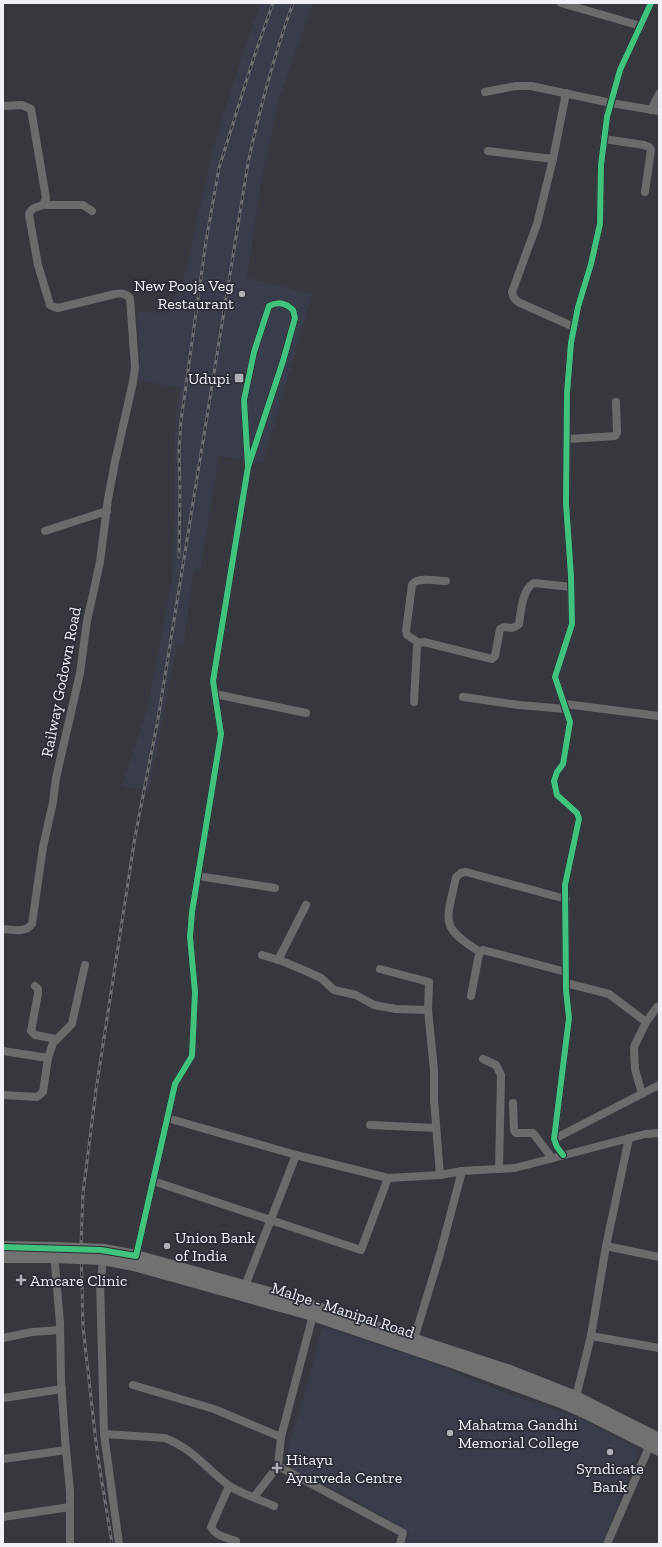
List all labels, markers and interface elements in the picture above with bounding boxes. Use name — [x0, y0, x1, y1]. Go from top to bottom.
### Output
place label: New Pooja Veg Restaurant — [134, 276, 234, 313]
marker: New Pooja Veg Restaurant — [237, 289, 247, 299]
place label: Udupi — [188, 369, 231, 388]
marker: Udupi — [233, 372, 245, 384]
street label: Railway Godown Road — [37, 605, 85, 759]
place label: Union Bank of India — [175, 1228, 256, 1265]
marker: Union Bank of India — [162, 1241, 172, 1251]
place label: Amcare Clinic — [30, 1271, 127, 1290]
marker: Amcare Clinic — [15, 1274, 27, 1286]
street label: Malpe - Manipal Road — [269, 1278, 417, 1342]
place label: Mahatma Gandhi Memorial College — [458, 1415, 579, 1452]
marker: Mahatma Gandhi Memorial College — [445, 1428, 455, 1438]
marker: Syndicate Bank — [605, 1447, 615, 1457]
place label: Hitayu Ayurveda Centre — [286, 1450, 402, 1487]
place label: Syndicate Bank — [576, 1459, 644, 1496]
marker: Hitayu Ayurveda Centre — [271, 1462, 283, 1474]

